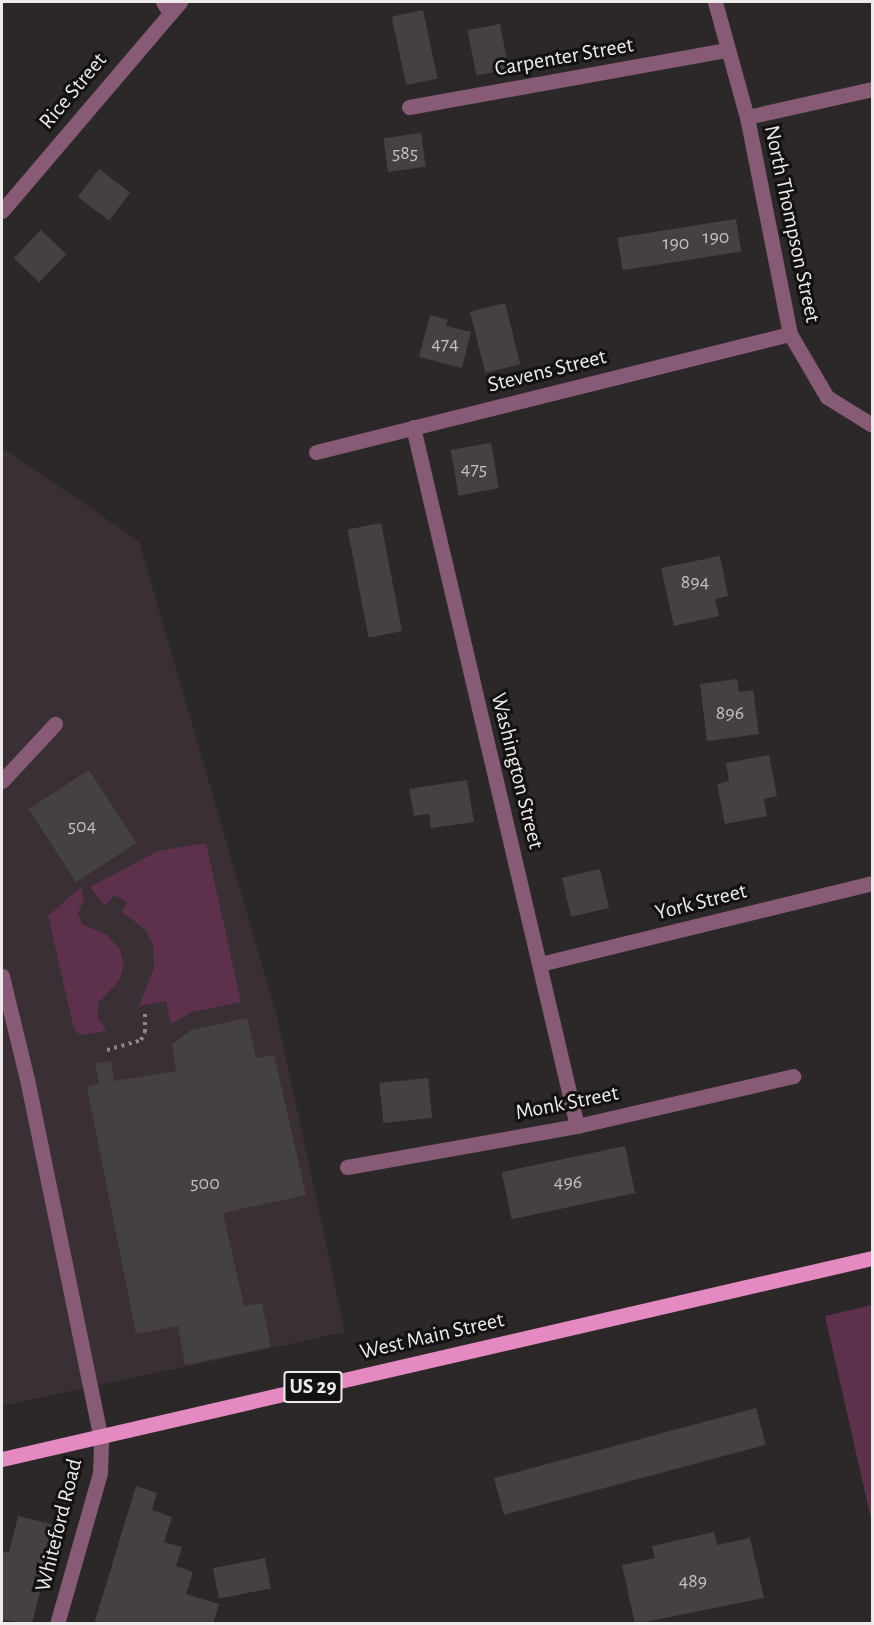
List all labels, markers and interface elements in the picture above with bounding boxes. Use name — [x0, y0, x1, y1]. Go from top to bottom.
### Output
street label: Carpenter Street — [492, 32, 636, 82]
street label: Rice Street — [33, 47, 113, 135]
street label: North Thompson Street — [758, 123, 826, 325]
house number: 585 — [392, 141, 418, 165]
house number: 190 — [703, 225, 729, 249]
house number: 190 — [663, 231, 689, 255]
house number: 474 — [431, 332, 459, 356]
street label: Stevens Street — [485, 344, 609, 398]
house number: 475 — [461, 457, 487, 481]
house number: 894 — [681, 570, 709, 594]
street label: Washington Street — [485, 690, 549, 852]
house number: 896 — [716, 701, 744, 725]
house number: 504 — [68, 814, 96, 838]
street label: York Street — [653, 878, 749, 926]
street label: Monk Street — [513, 1080, 621, 1126]
house number: 496 — [554, 1170, 582, 1194]
house number: 500 — [190, 1171, 220, 1195]
street label: West Main Street — [357, 1307, 507, 1365]
road number: US 29 — [283, 1369, 343, 1405]
street label: Whiteford Road — [30, 1456, 88, 1594]
house number: 489 — [679, 1569, 707, 1593]

